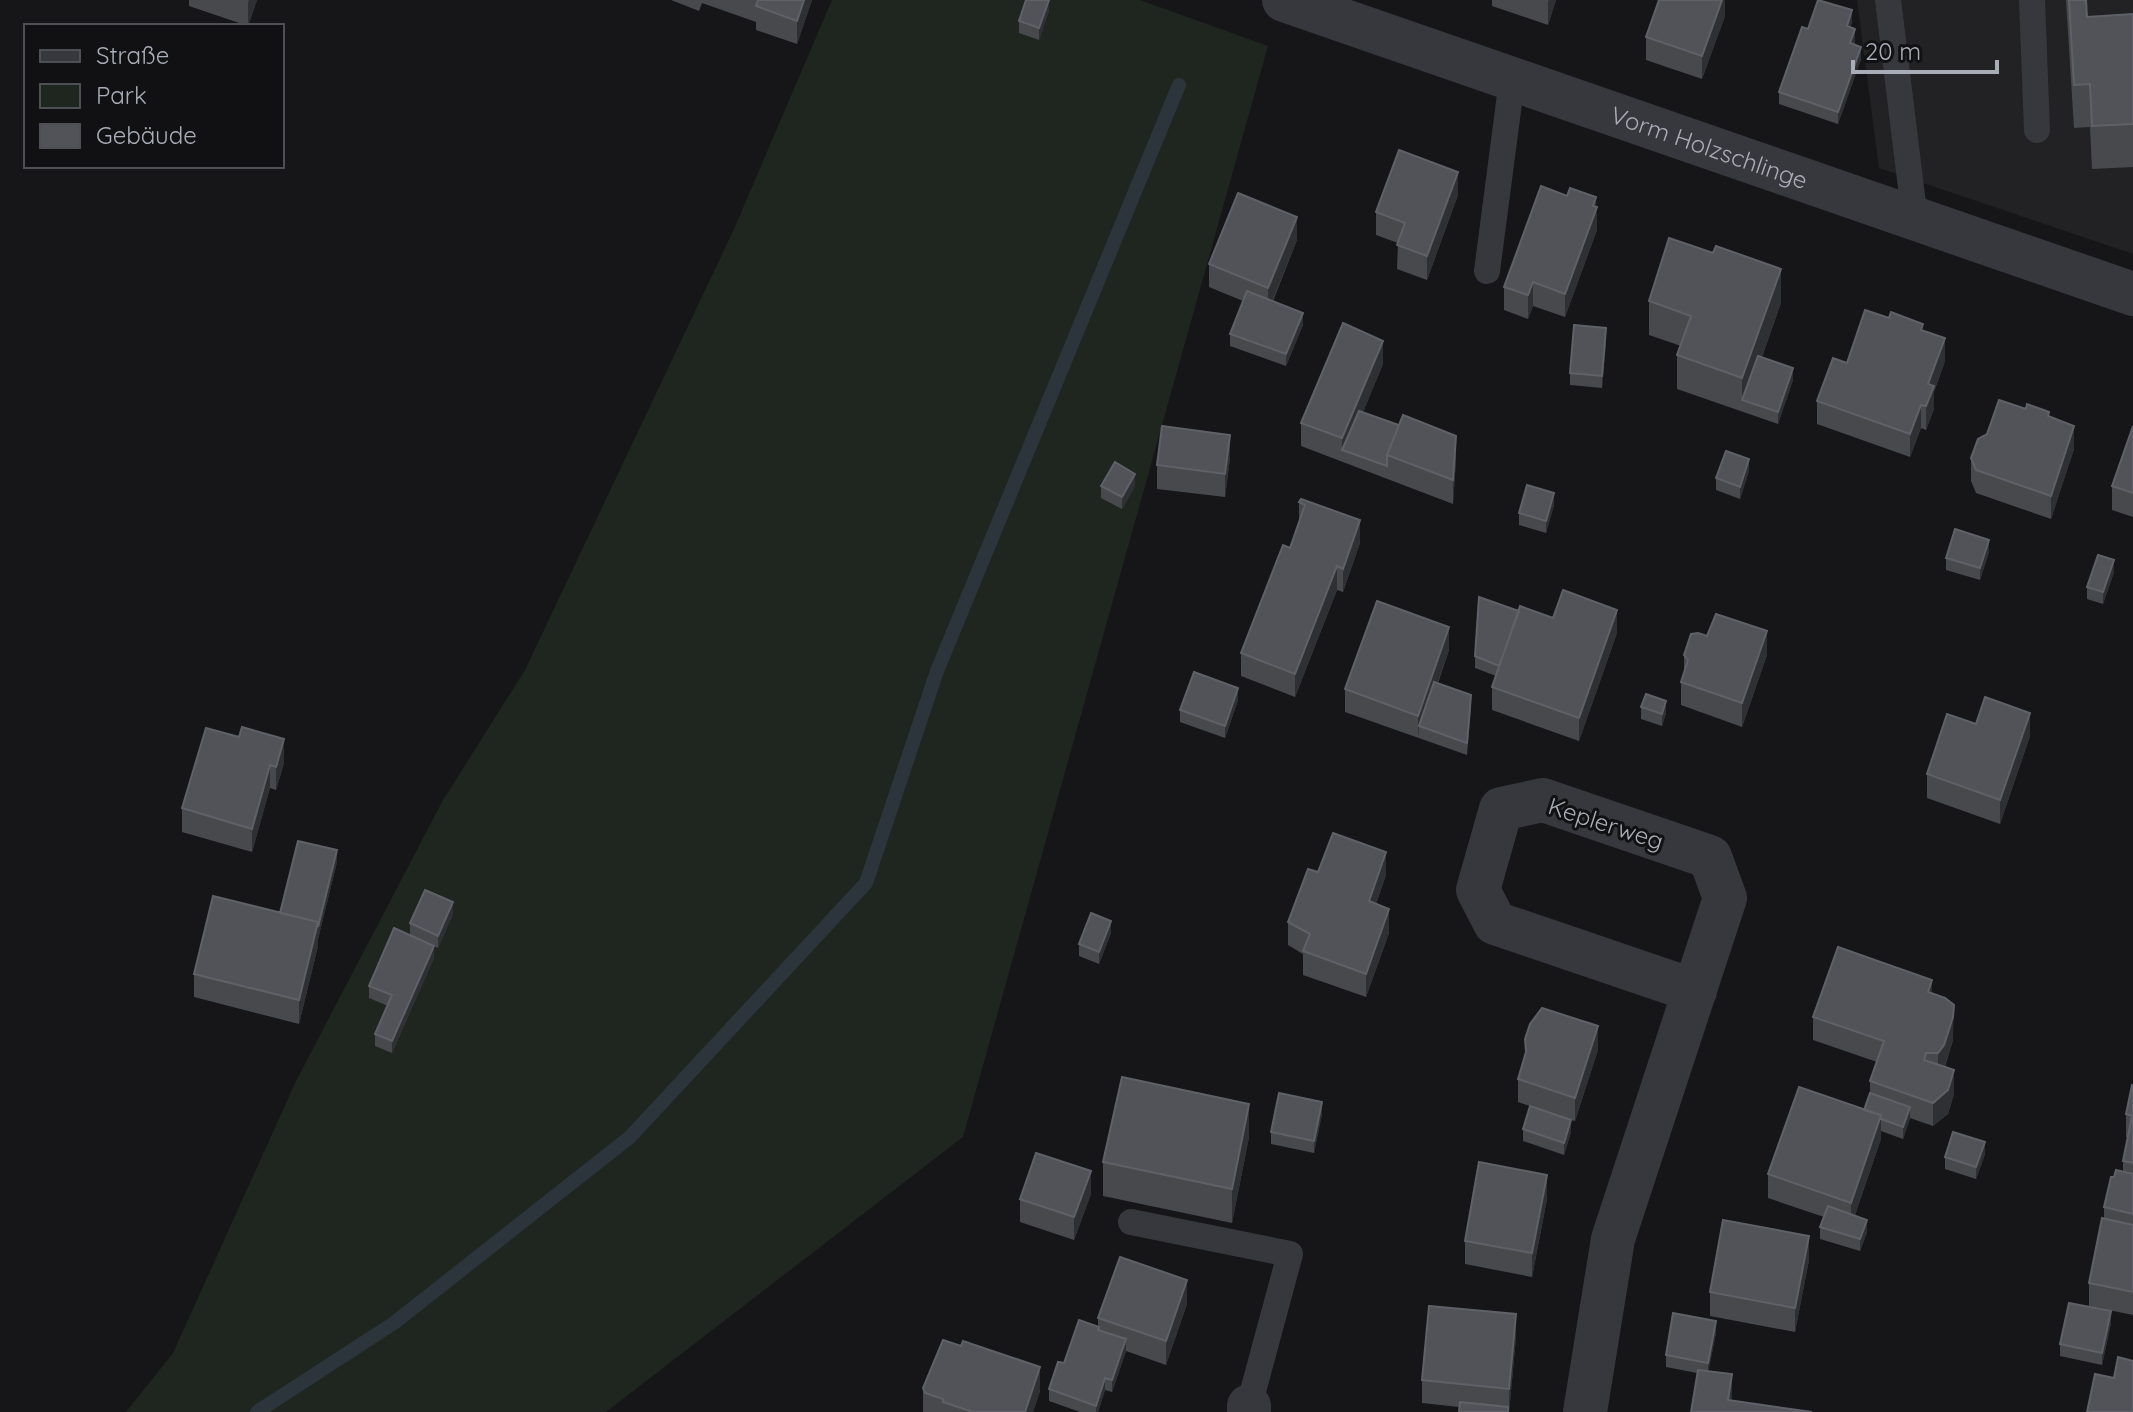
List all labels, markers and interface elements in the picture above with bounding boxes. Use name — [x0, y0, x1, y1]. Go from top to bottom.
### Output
legend — [24, 24, 284, 168]
scale bar — [1853, 24, 1997, 74]
text: 20 m — [1865, 36, 1921, 66]
text: Straße — [96, 40, 169, 70]
text: Park — [96, 80, 147, 110]
street label: Vorm Holzschlinge — [1607, 99, 1812, 195]
text: Gebäude — [96, 120, 197, 150]
street label: Keplerweg — [1545, 790, 1667, 856]

